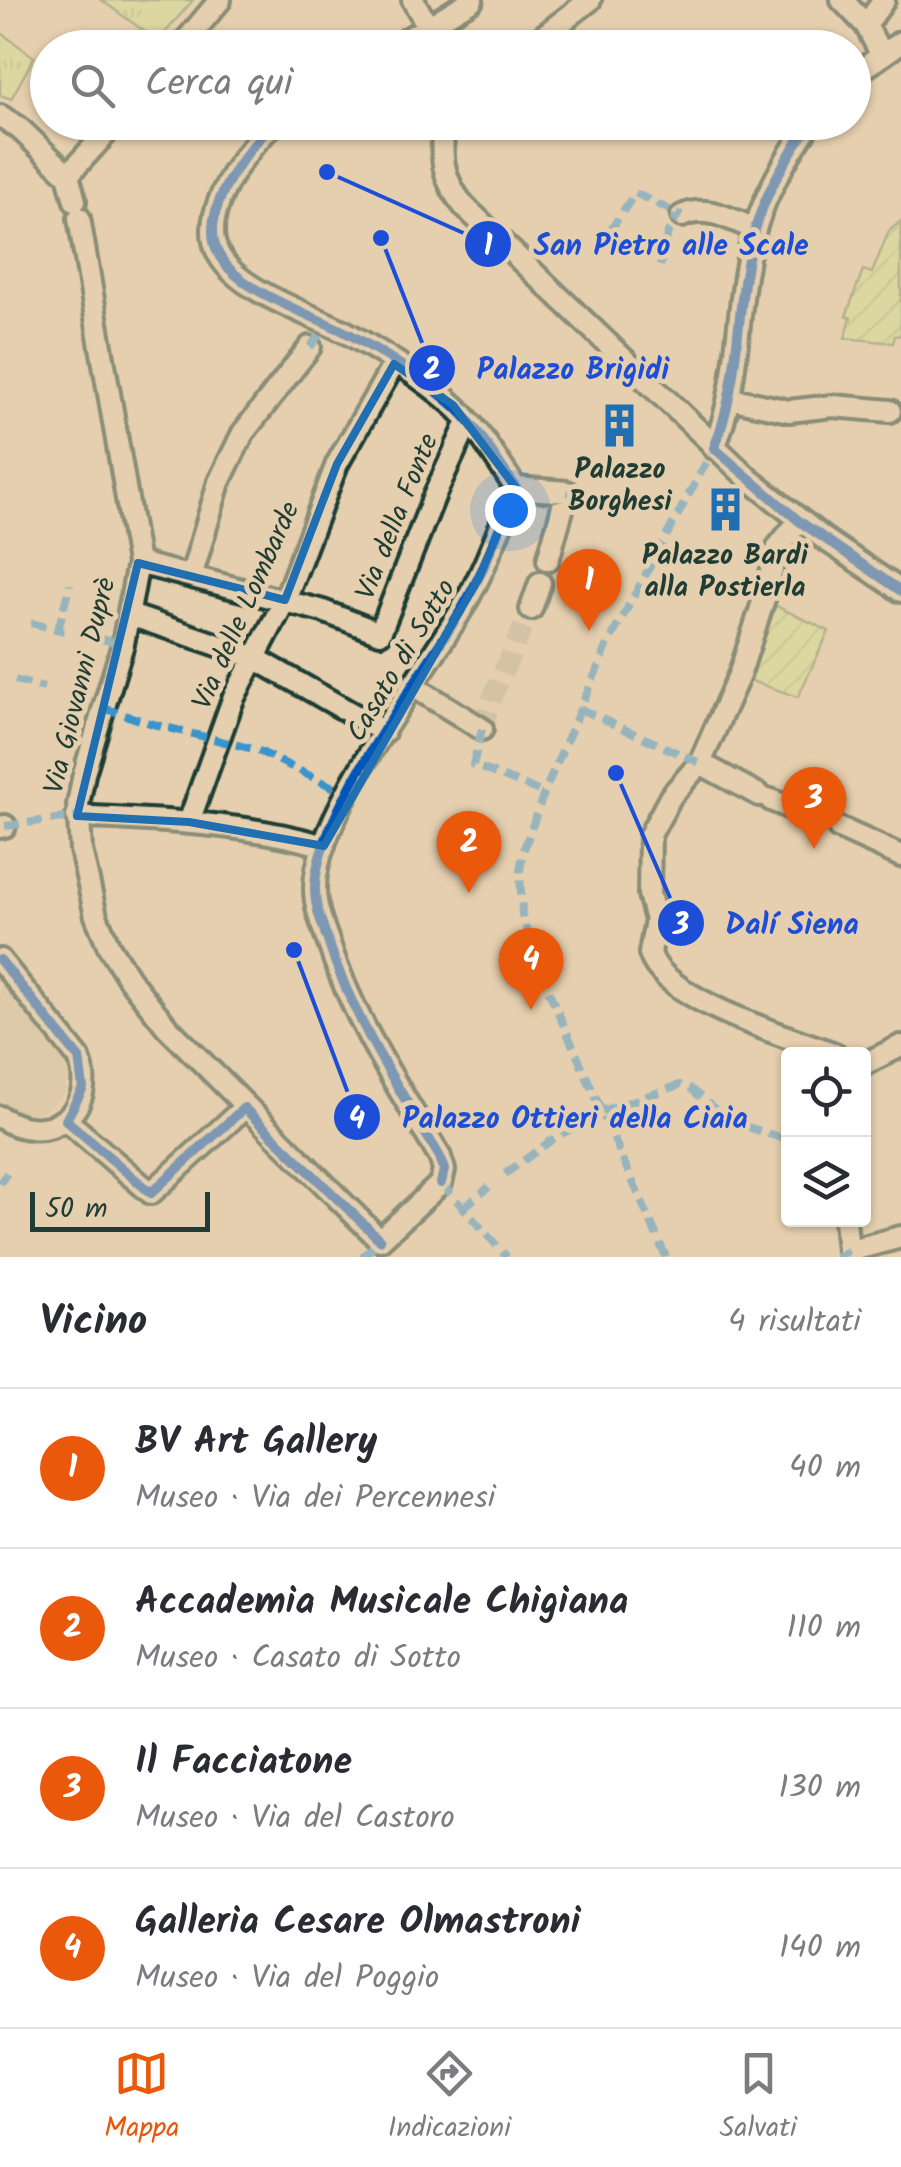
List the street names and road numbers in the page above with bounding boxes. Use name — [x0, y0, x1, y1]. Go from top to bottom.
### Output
street label: Via della Fonte — [344, 426, 452, 607]
street label: Via delle Lombarde — [181, 494, 313, 717]
street label: Casato di Sotto — [335, 571, 469, 751]
street label: Via Giovanni Duprè — [32, 573, 130, 799]

